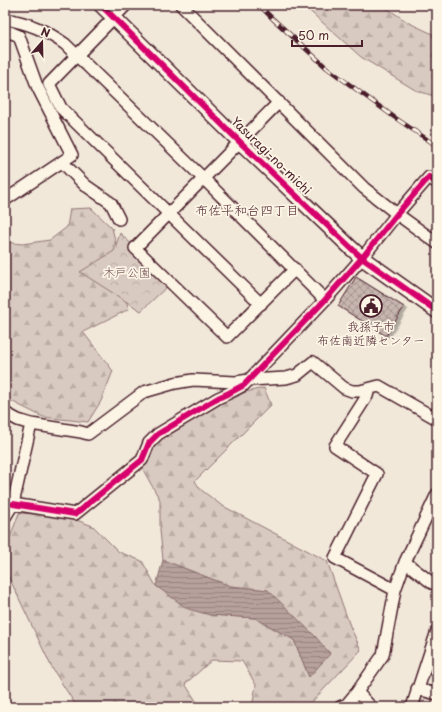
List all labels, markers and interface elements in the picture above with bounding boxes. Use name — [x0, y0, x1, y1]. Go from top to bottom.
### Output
north arrow — [22, 22, 62, 62]
scale bar — [292, 22, 362, 48]
text: N — [39, 23, 53, 42]
text: 50 m — [298, 26, 329, 44]
street label: Yasuragi-no-michi — [228, 112, 316, 198]
district label: 布佐平和台四丁目 — [195, 200, 299, 219]
park label: 木戸公園 — [103, 263, 151, 281]
public building icon: 我孫子市 布佐南近隣センター — [358, 293, 384, 319]
place label: 我孫子市 布佐南近隣センター — [317, 317, 425, 349]

